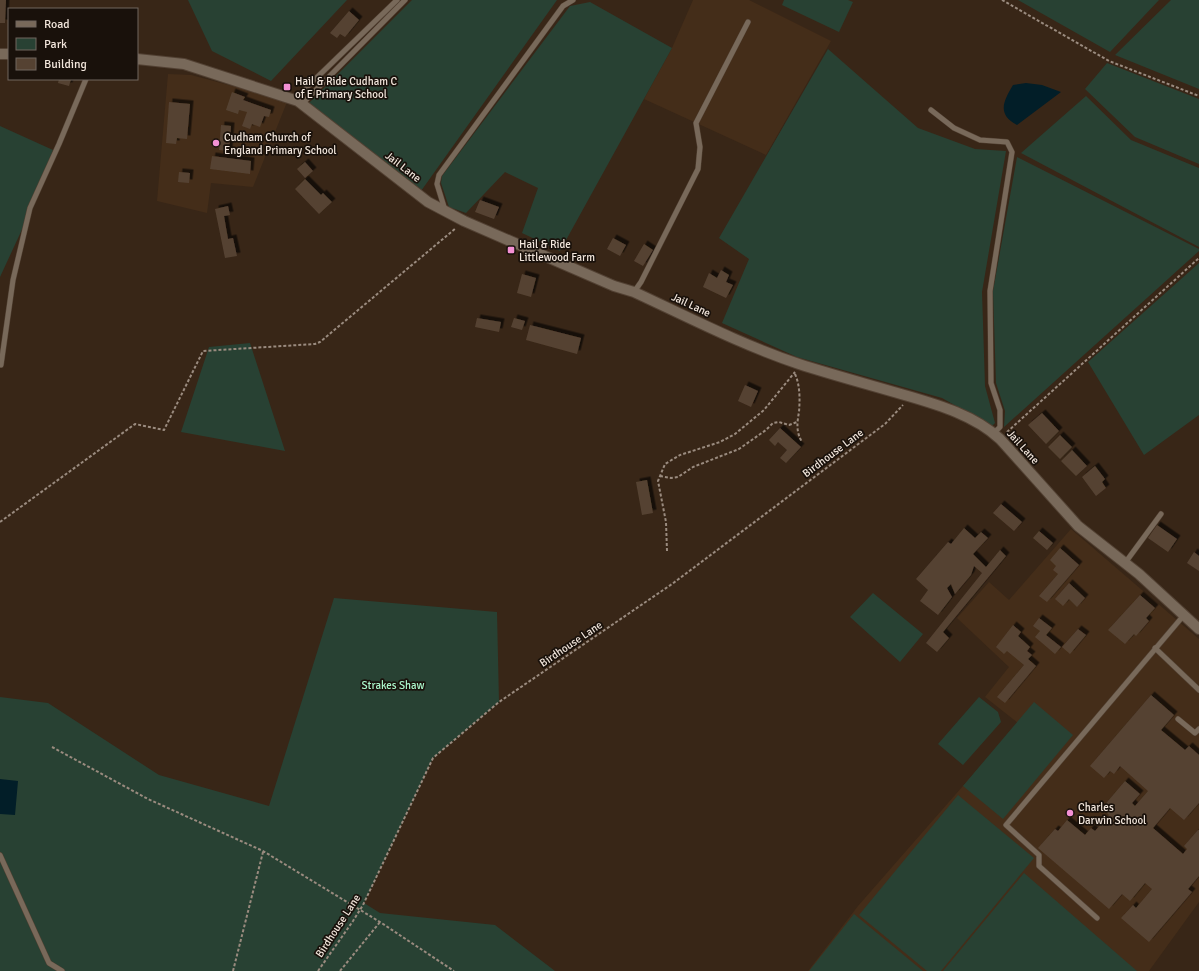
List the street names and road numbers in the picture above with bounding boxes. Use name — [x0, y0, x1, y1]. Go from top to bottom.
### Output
street label: Jail Lane — [383, 149, 423, 185]
street label: Jail Lane — [669, 290, 713, 320]
street label: Birdhouse Lane — [800, 426, 866, 480]
street label: Jail Lane — [1004, 427, 1042, 467]
street label: Birdhouse Lane — [537, 618, 605, 670]
street label: Birdhouse Lane — [313, 892, 363, 960]

